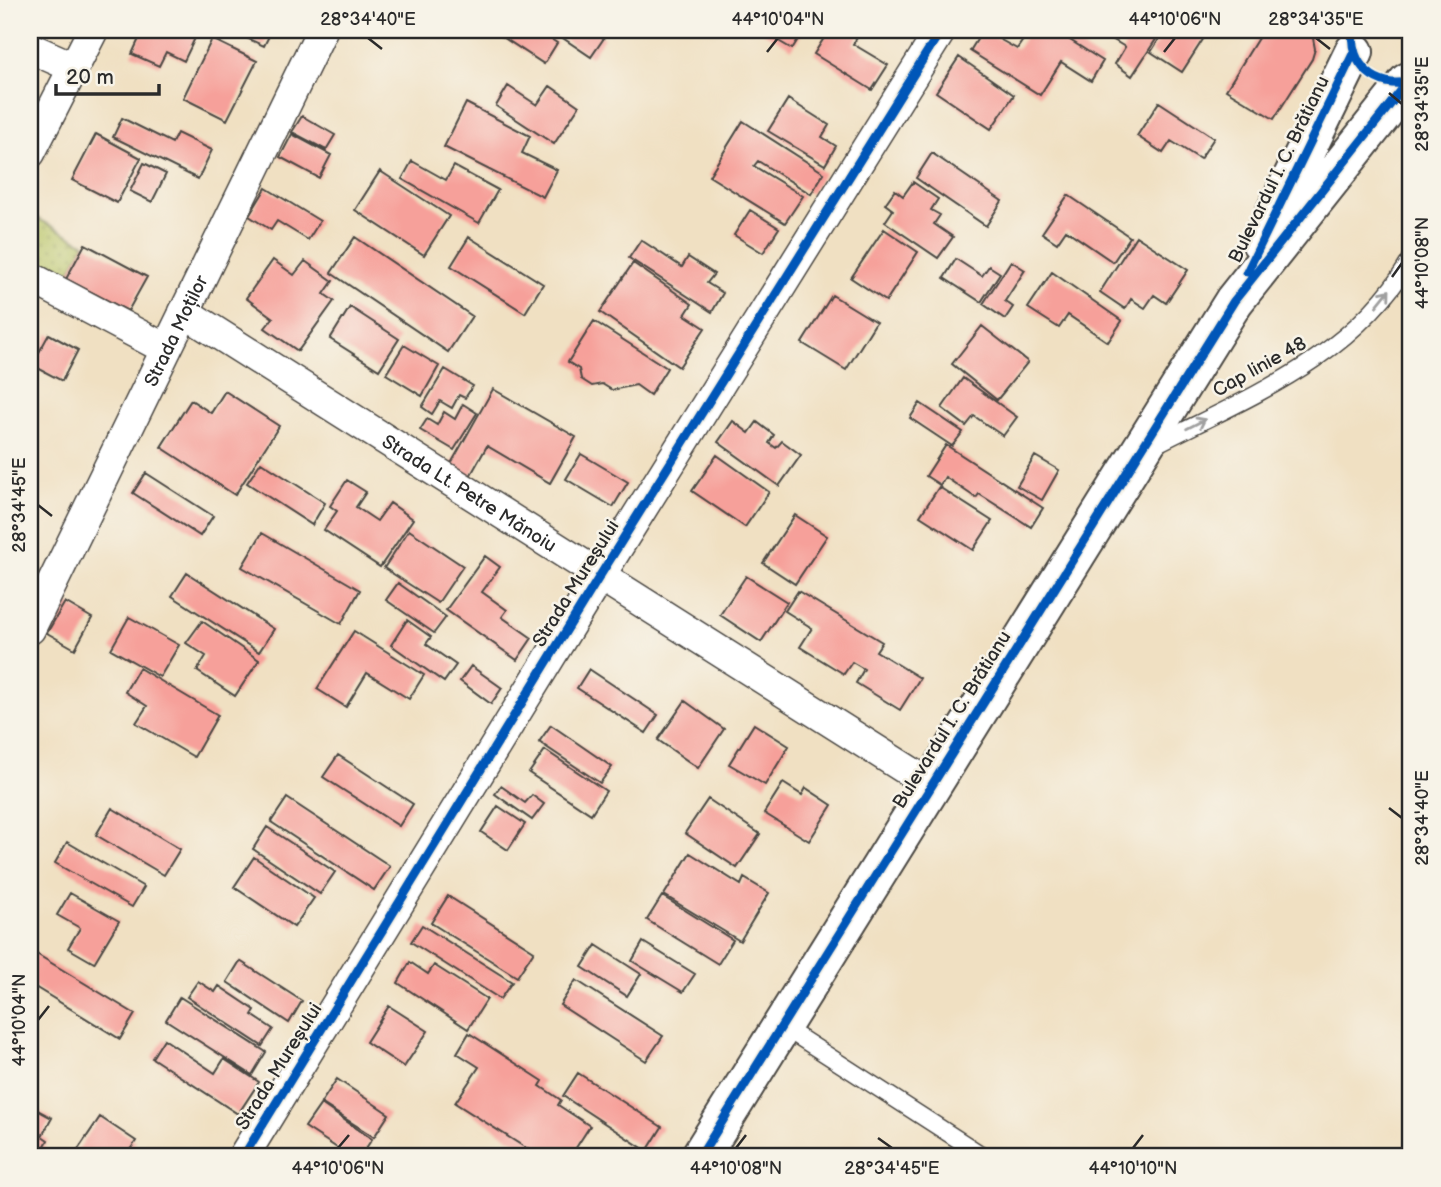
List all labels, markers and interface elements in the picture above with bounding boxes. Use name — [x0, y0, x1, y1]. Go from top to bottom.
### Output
text: 28°34'40"E — [320, 9, 416, 30]
text: 44°10'04"N — [732, 9, 824, 30]
text: 44°10'06"N — [1129, 9, 1221, 30]
text: 28°34'35"E — [1268, 9, 1364, 30]
scale bar — [56, 52, 159, 96]
text: 28°34'35"E — [1412, 56, 1433, 152]
text: 20 m — [66, 65, 114, 90]
street label: Bulevardul I. C. Brătianu — [1224, 72, 1335, 267]
text: 44°10'08"N — [1412, 217, 1433, 309]
street label: Strada Moților — [140, 271, 214, 391]
one-way arrow — [1376, 290, 1391, 308]
street label: Cap linie 48 — [1209, 332, 1310, 402]
one-way arrow — [1186, 417, 1206, 431]
street label: Strada Lt. Petre Mănoiu — [377, 430, 560, 558]
text: 28°34'45"E — [9, 457, 30, 553]
street label: Strada Mureșului — [528, 516, 625, 652]
street label: Bulevardul I. C. Brătianu — [888, 627, 1016, 813]
text: 28°34'40"E — [1412, 770, 1433, 866]
text: 44°10'04"N — [9, 974, 30, 1066]
street label: Strada Mureșului — [231, 999, 328, 1135]
text: 44°10'06"N — [292, 1158, 384, 1179]
text: 44°10'08"N — [690, 1158, 782, 1179]
text: 28°34'45"E — [844, 1158, 940, 1179]
text: 44°10'10"N — [1089, 1158, 1177, 1179]

